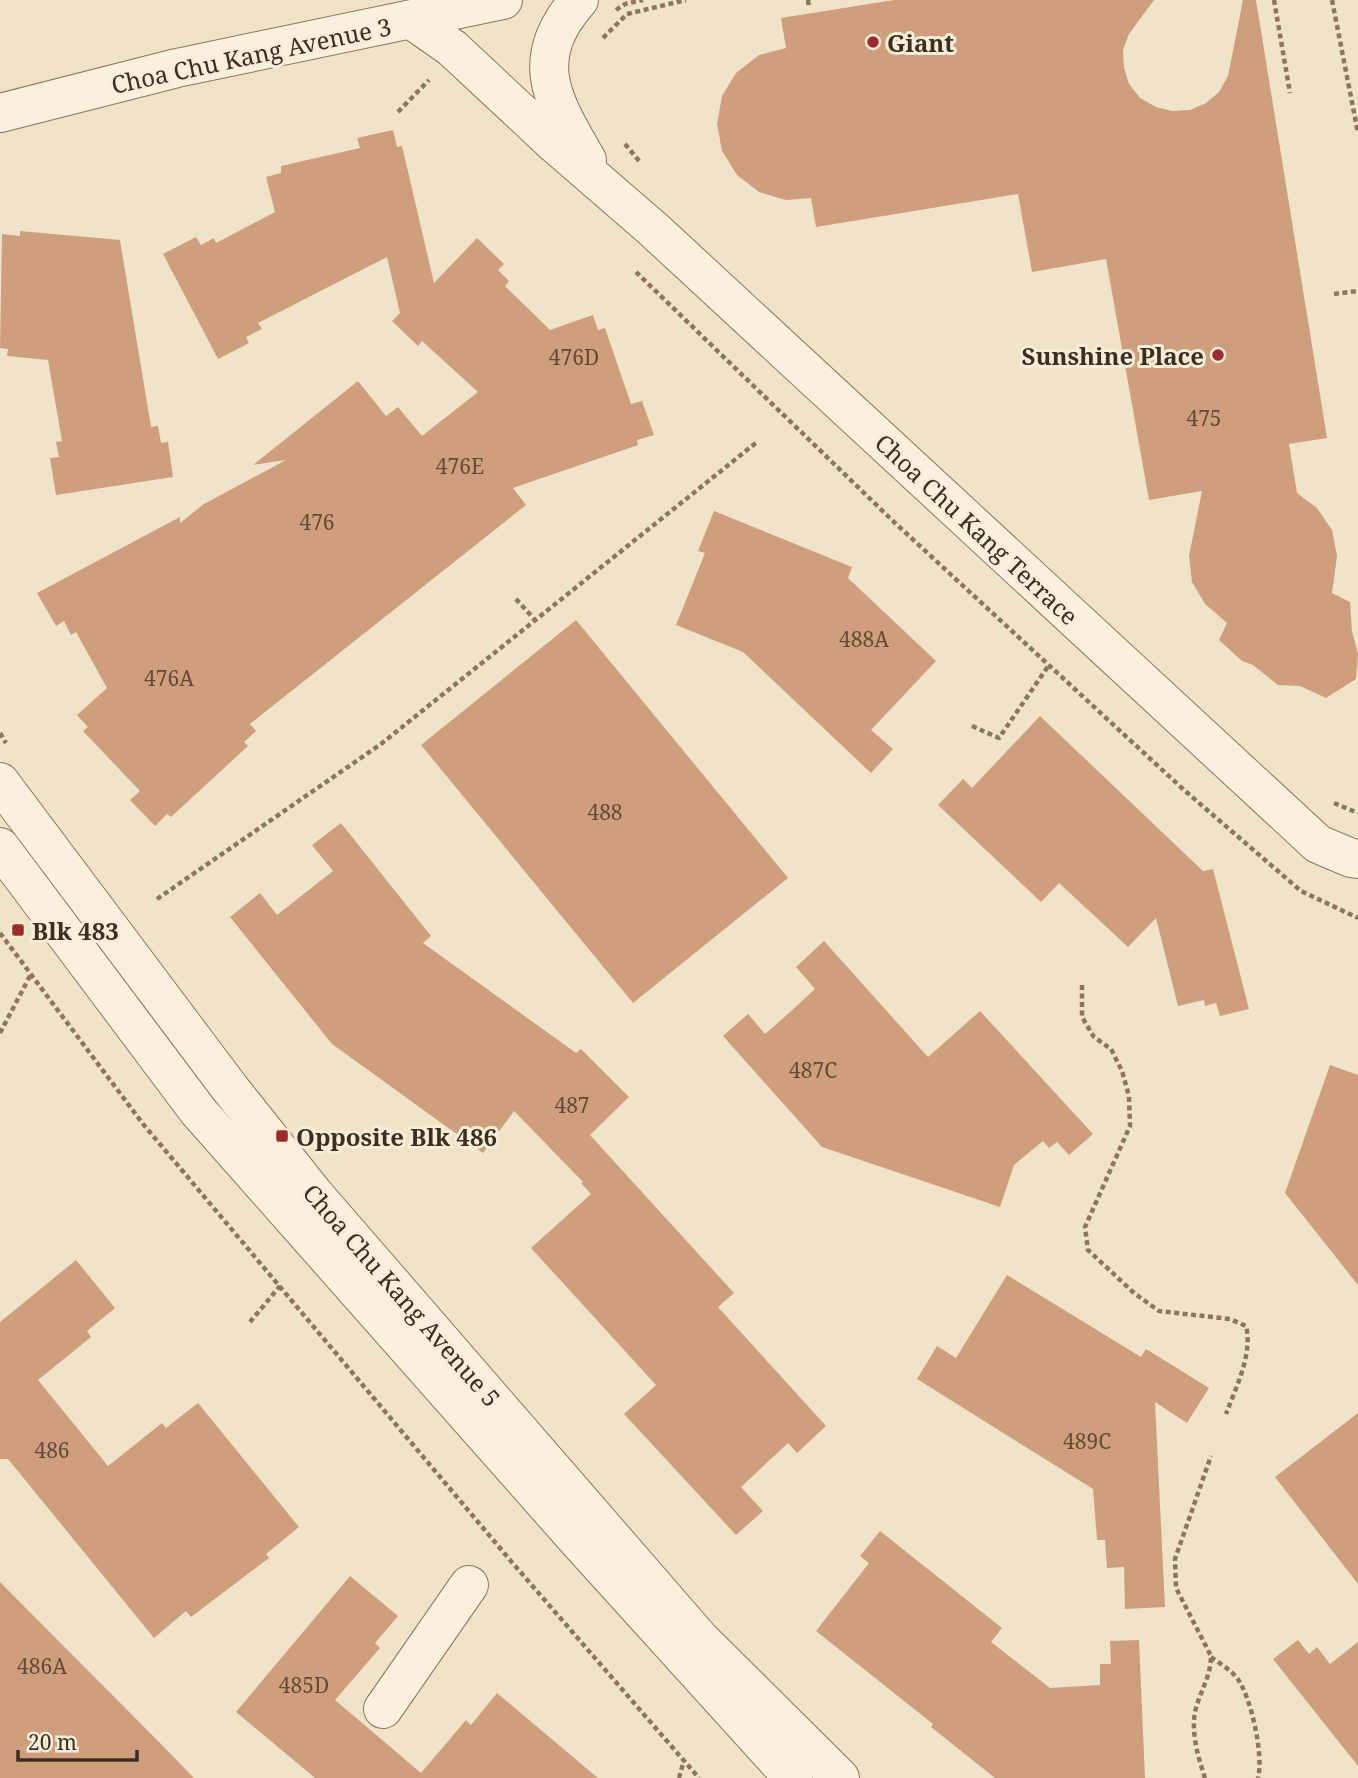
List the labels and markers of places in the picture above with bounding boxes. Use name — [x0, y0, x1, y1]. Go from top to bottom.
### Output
place label: Giant — [887, 26, 954, 59]
marker: Giant — [865, 34, 881, 50]
place label: Sunshine Place — [1022, 339, 1204, 372]
marker: Sunshine Place — [1210, 347, 1226, 363]
place label: Blk 483 — [32, 914, 119, 947]
marker: Blk 483 — [10, 922, 26, 938]
place label: Opposite Blk 486 — [296, 1120, 497, 1153]
marker: Opposite Blk 486 — [274, 1128, 290, 1144]

